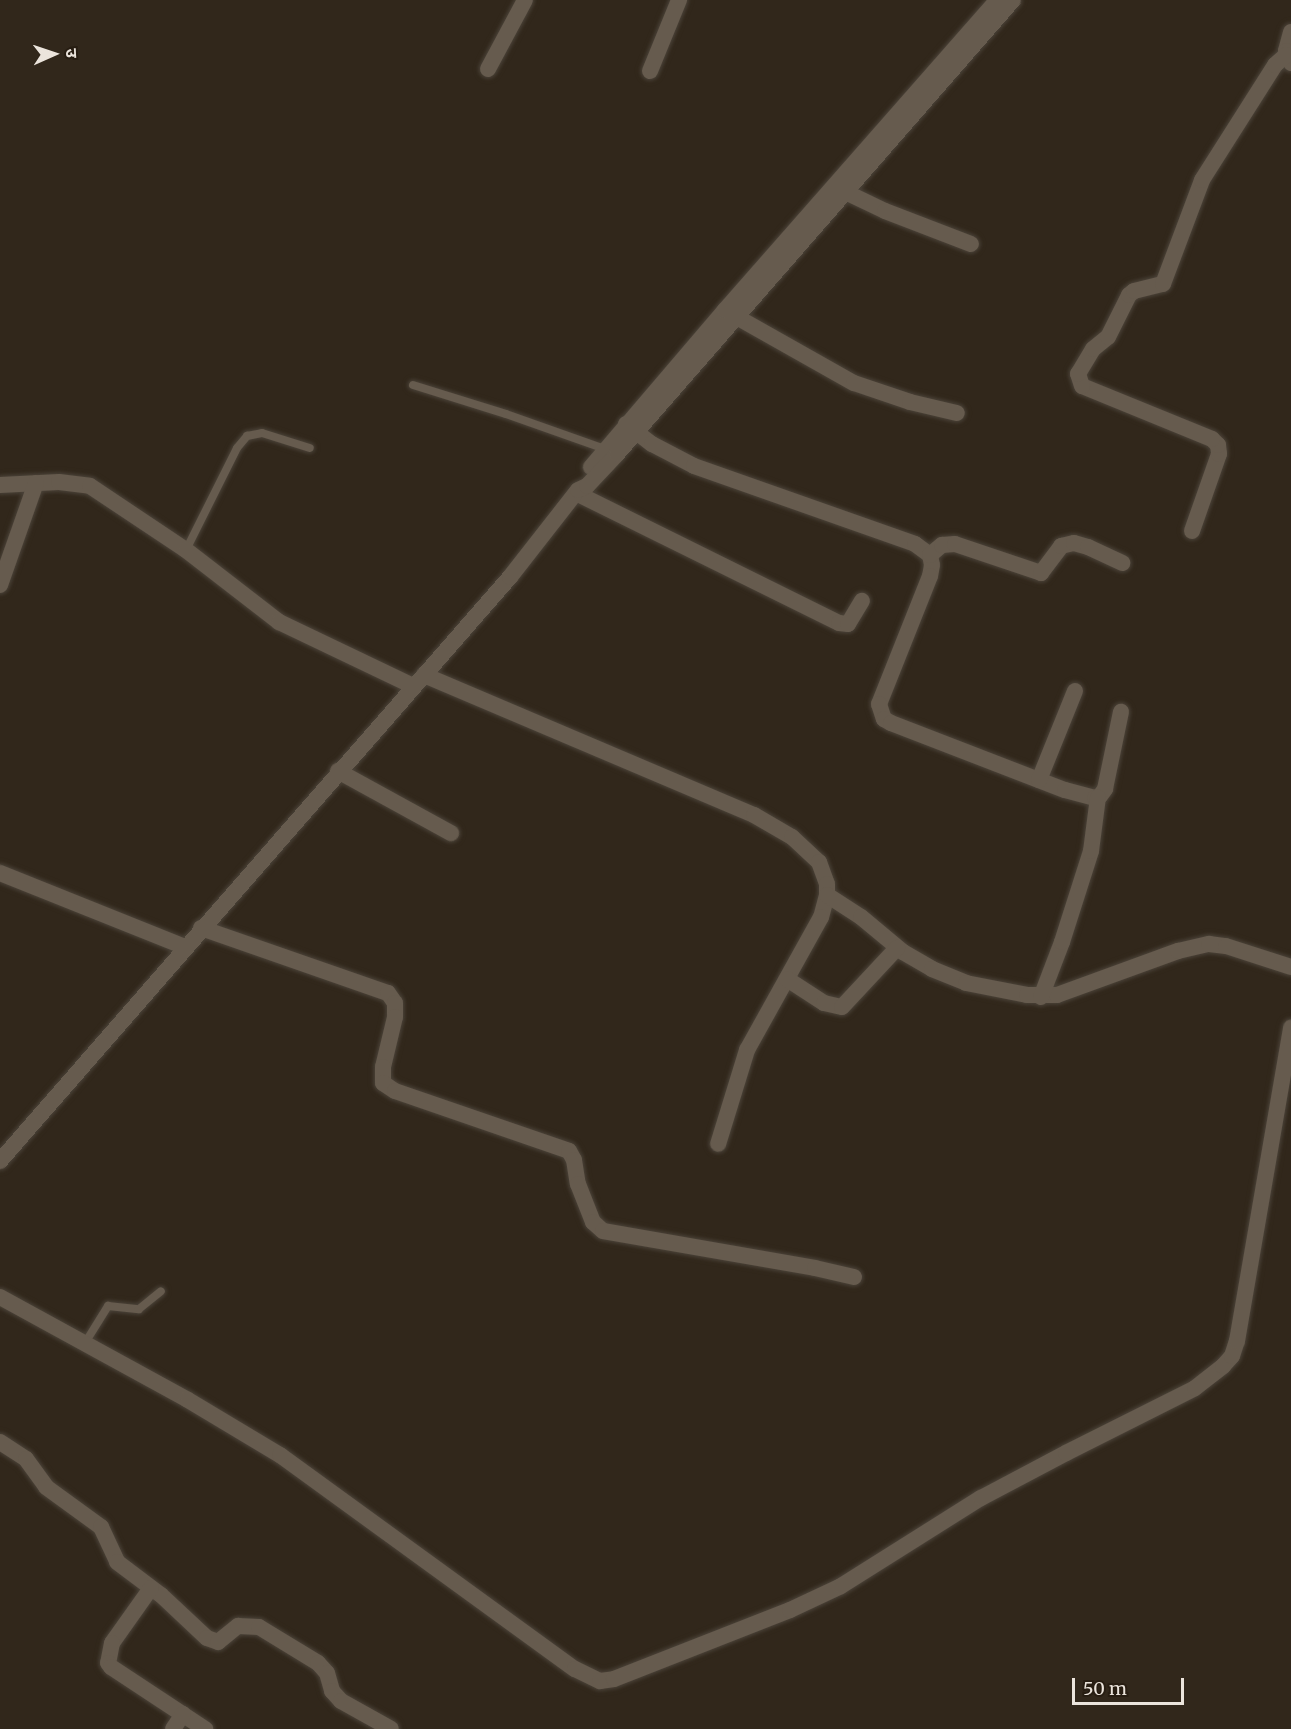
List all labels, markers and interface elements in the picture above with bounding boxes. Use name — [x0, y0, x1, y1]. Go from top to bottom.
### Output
north arrow — [24, 24, 84, 84]
text: उ — [62, 48, 82, 58]
scale bar — [1075, 1666, 1188, 1704]
text: 50 m — [1083, 1677, 1127, 1700]

